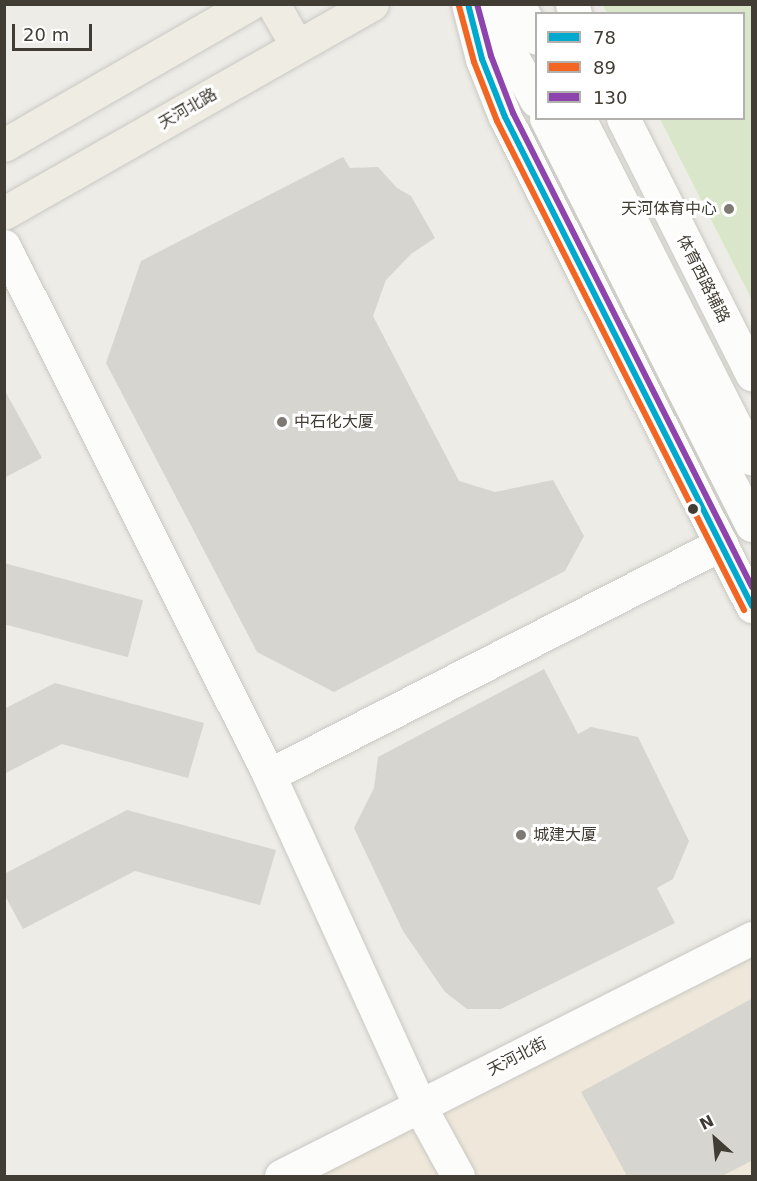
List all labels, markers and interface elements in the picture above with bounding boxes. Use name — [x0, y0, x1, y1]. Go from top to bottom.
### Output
scale bar — [15, 12, 94, 50]
legend — [535, 12, 745, 120]
text: 20 m — [23, 24, 69, 45]
text: 78 — [593, 27, 616, 48]
text: 89 — [593, 57, 616, 78]
street label: 天河北路 — [155, 85, 221, 133]
text: 130 — [593, 87, 627, 108]
place label: 天河体育中心 — [621, 199, 717, 219]
marker: 天河体育中心 — [722, 202, 736, 216]
street label: 体育西路辅路 — [673, 232, 733, 326]
place label: 中石化大厦 — [294, 412, 374, 432]
marker: 中石化大厦 — [275, 415, 289, 429]
unlabelled marker — [687, 503, 699, 515]
place label: 城建大厦 — [533, 825, 597, 845]
marker: 城建大厦 — [514, 828, 528, 842]
street label: 天河北街 — [484, 1034, 550, 1080]
north arrow — [685, 1109, 745, 1169]
text: N — [696, 1111, 717, 1134]

